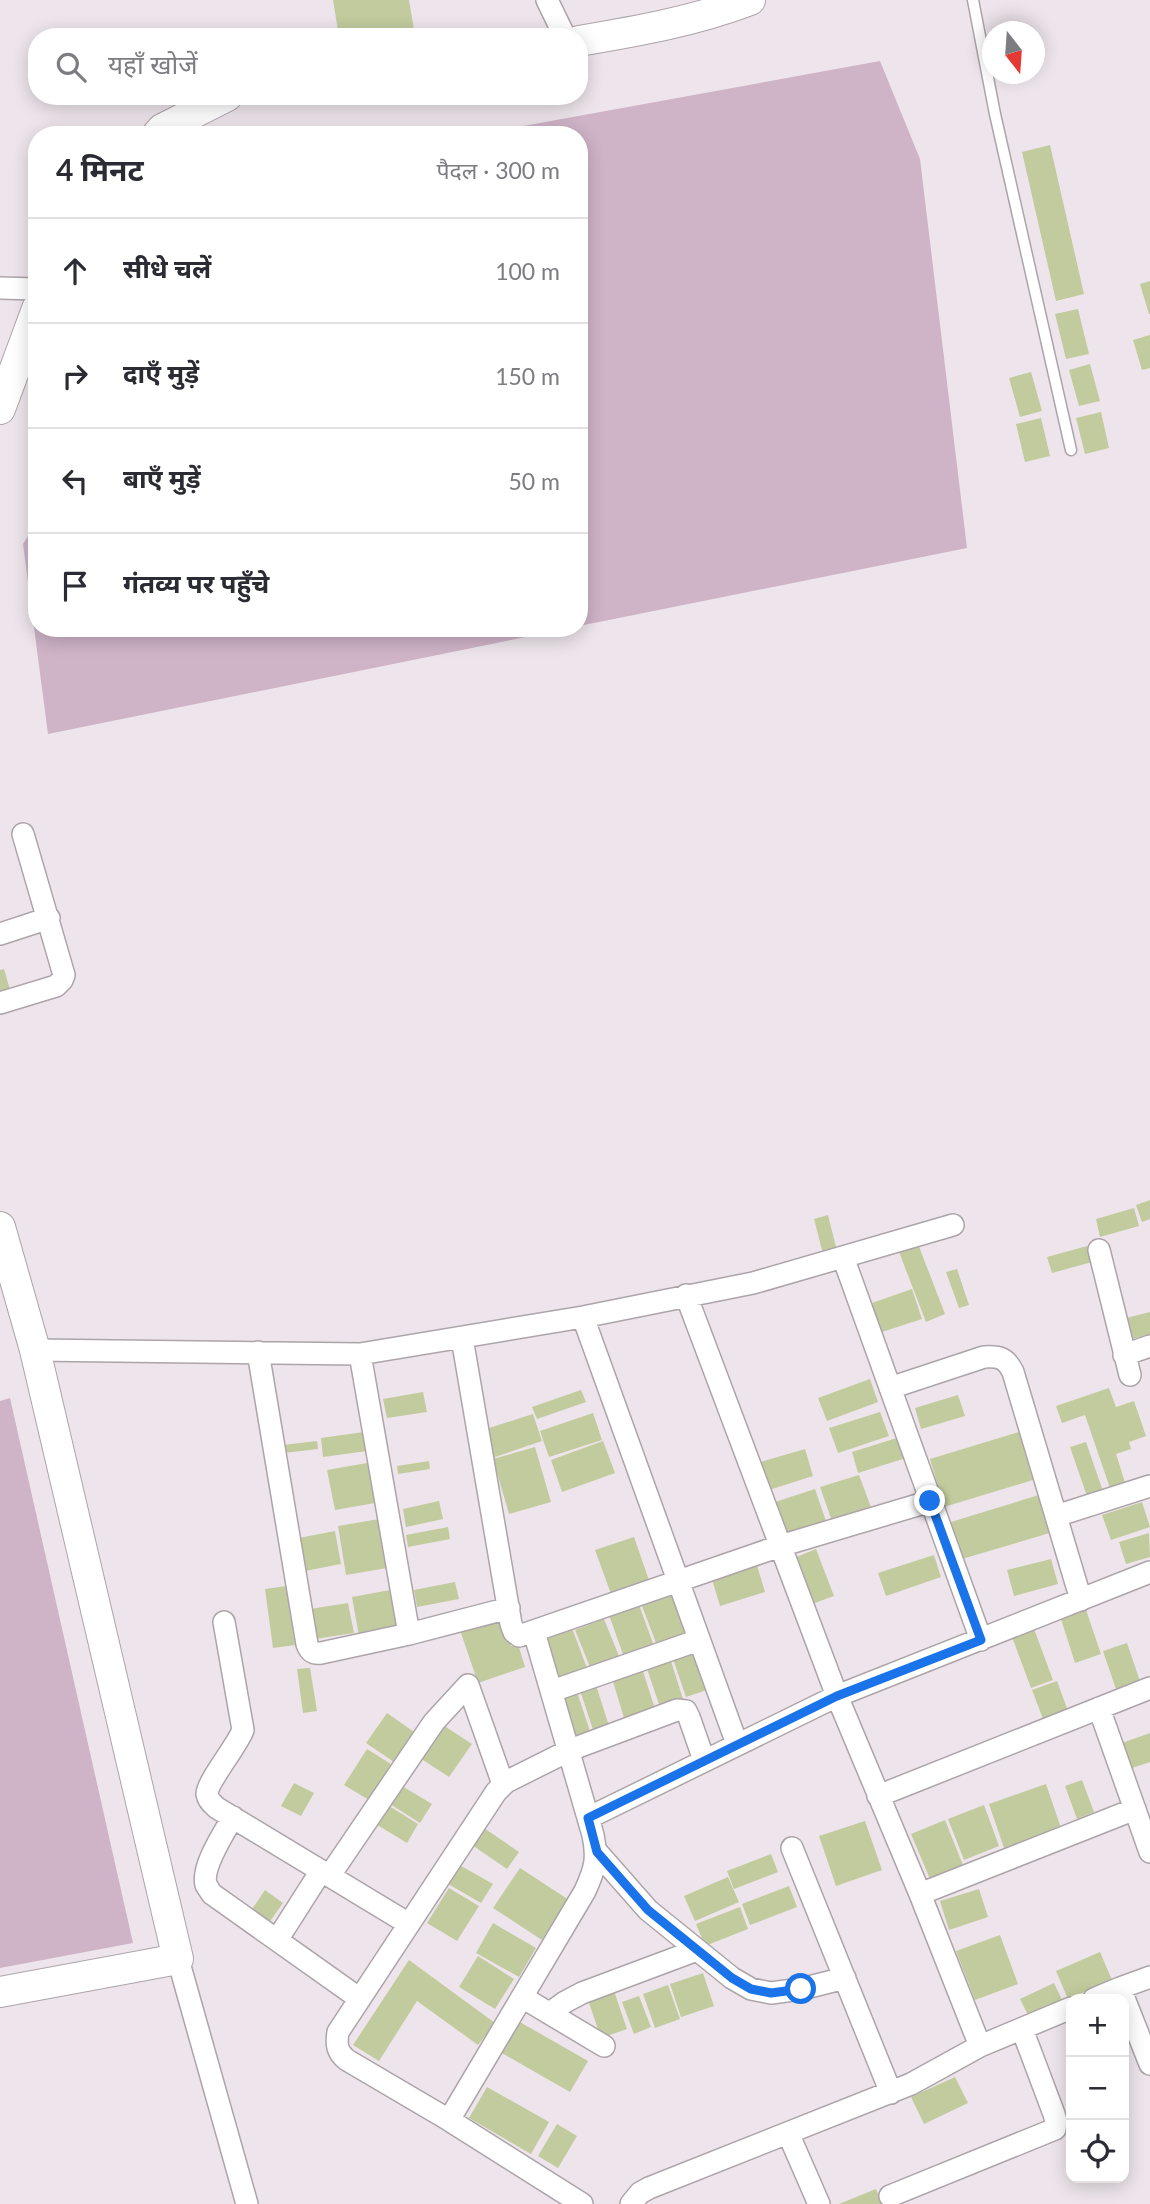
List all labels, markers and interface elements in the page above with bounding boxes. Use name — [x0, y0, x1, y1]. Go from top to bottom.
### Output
north arrow — [982, 21, 1045, 84]
search box — [28, 28, 588, 105]
icon: search — [52, 48, 90, 86]
text: यहाँ खोजें — [108, 48, 198, 80]
text: 4 मिनट — [56, 151, 144, 187]
text: पैदल · 300 m — [437, 156, 560, 184]
icon: ahead — [56, 252, 94, 290]
text: सीधे चलें — [123, 252, 211, 284]
text: 100 m — [495, 257, 560, 285]
icon: right — [56, 357, 94, 395]
text: दाएँ मुड़ें — [123, 357, 199, 389]
text: 150 m — [495, 362, 560, 390]
icon: left — [56, 462, 94, 500]
text: बाएँ मुड़ें — [123, 462, 201, 494]
text: 50 m — [509, 467, 560, 495]
icon: arrive — [56, 567, 94, 605]
text: गंतव्य पर पहुँचे — [123, 567, 269, 599]
route end — [914, 1485, 945, 1516]
route start — [785, 1973, 816, 2004]
map controls — [1066, 1994, 1129, 2183]
button: + — [1066, 1994, 1129, 2057]
button: − — [1066, 2057, 1129, 2120]
button: locate — [1066, 2120, 1129, 2183]

